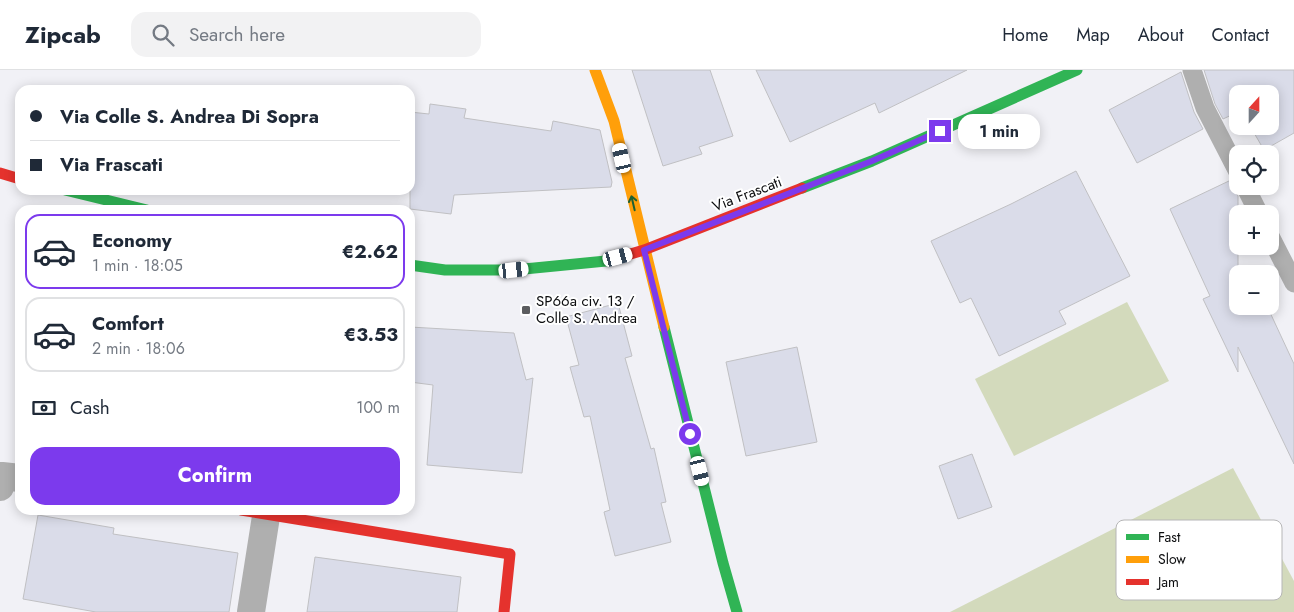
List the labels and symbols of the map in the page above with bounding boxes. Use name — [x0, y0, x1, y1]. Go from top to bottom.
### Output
north arrow — [1229, 85, 1279, 135]
callout: 1 min — [958, 114, 1040, 148]
route end — [929, 120, 951, 142]
car — [611, 142, 632, 174]
street label: Via Frascati — [709, 171, 785, 217]
one-way arrow — [628, 195, 637, 211]
car — [601, 246, 634, 268]
car — [498, 261, 529, 279]
place label: SP66a civ. 13 / Colle S. Andrea — [536, 290, 637, 329]
marker: SP66a civ. 13 / Colle S. Andrea — [520, 304, 532, 316]
route start — [679, 423, 701, 445]
car — [689, 455, 710, 487]
legend — [1116, 520, 1282, 600]
text: Fast — [1158, 527, 1181, 547]
text: Slow — [1158, 549, 1186, 569]
text: Jam — [1156, 572, 1179, 592]

